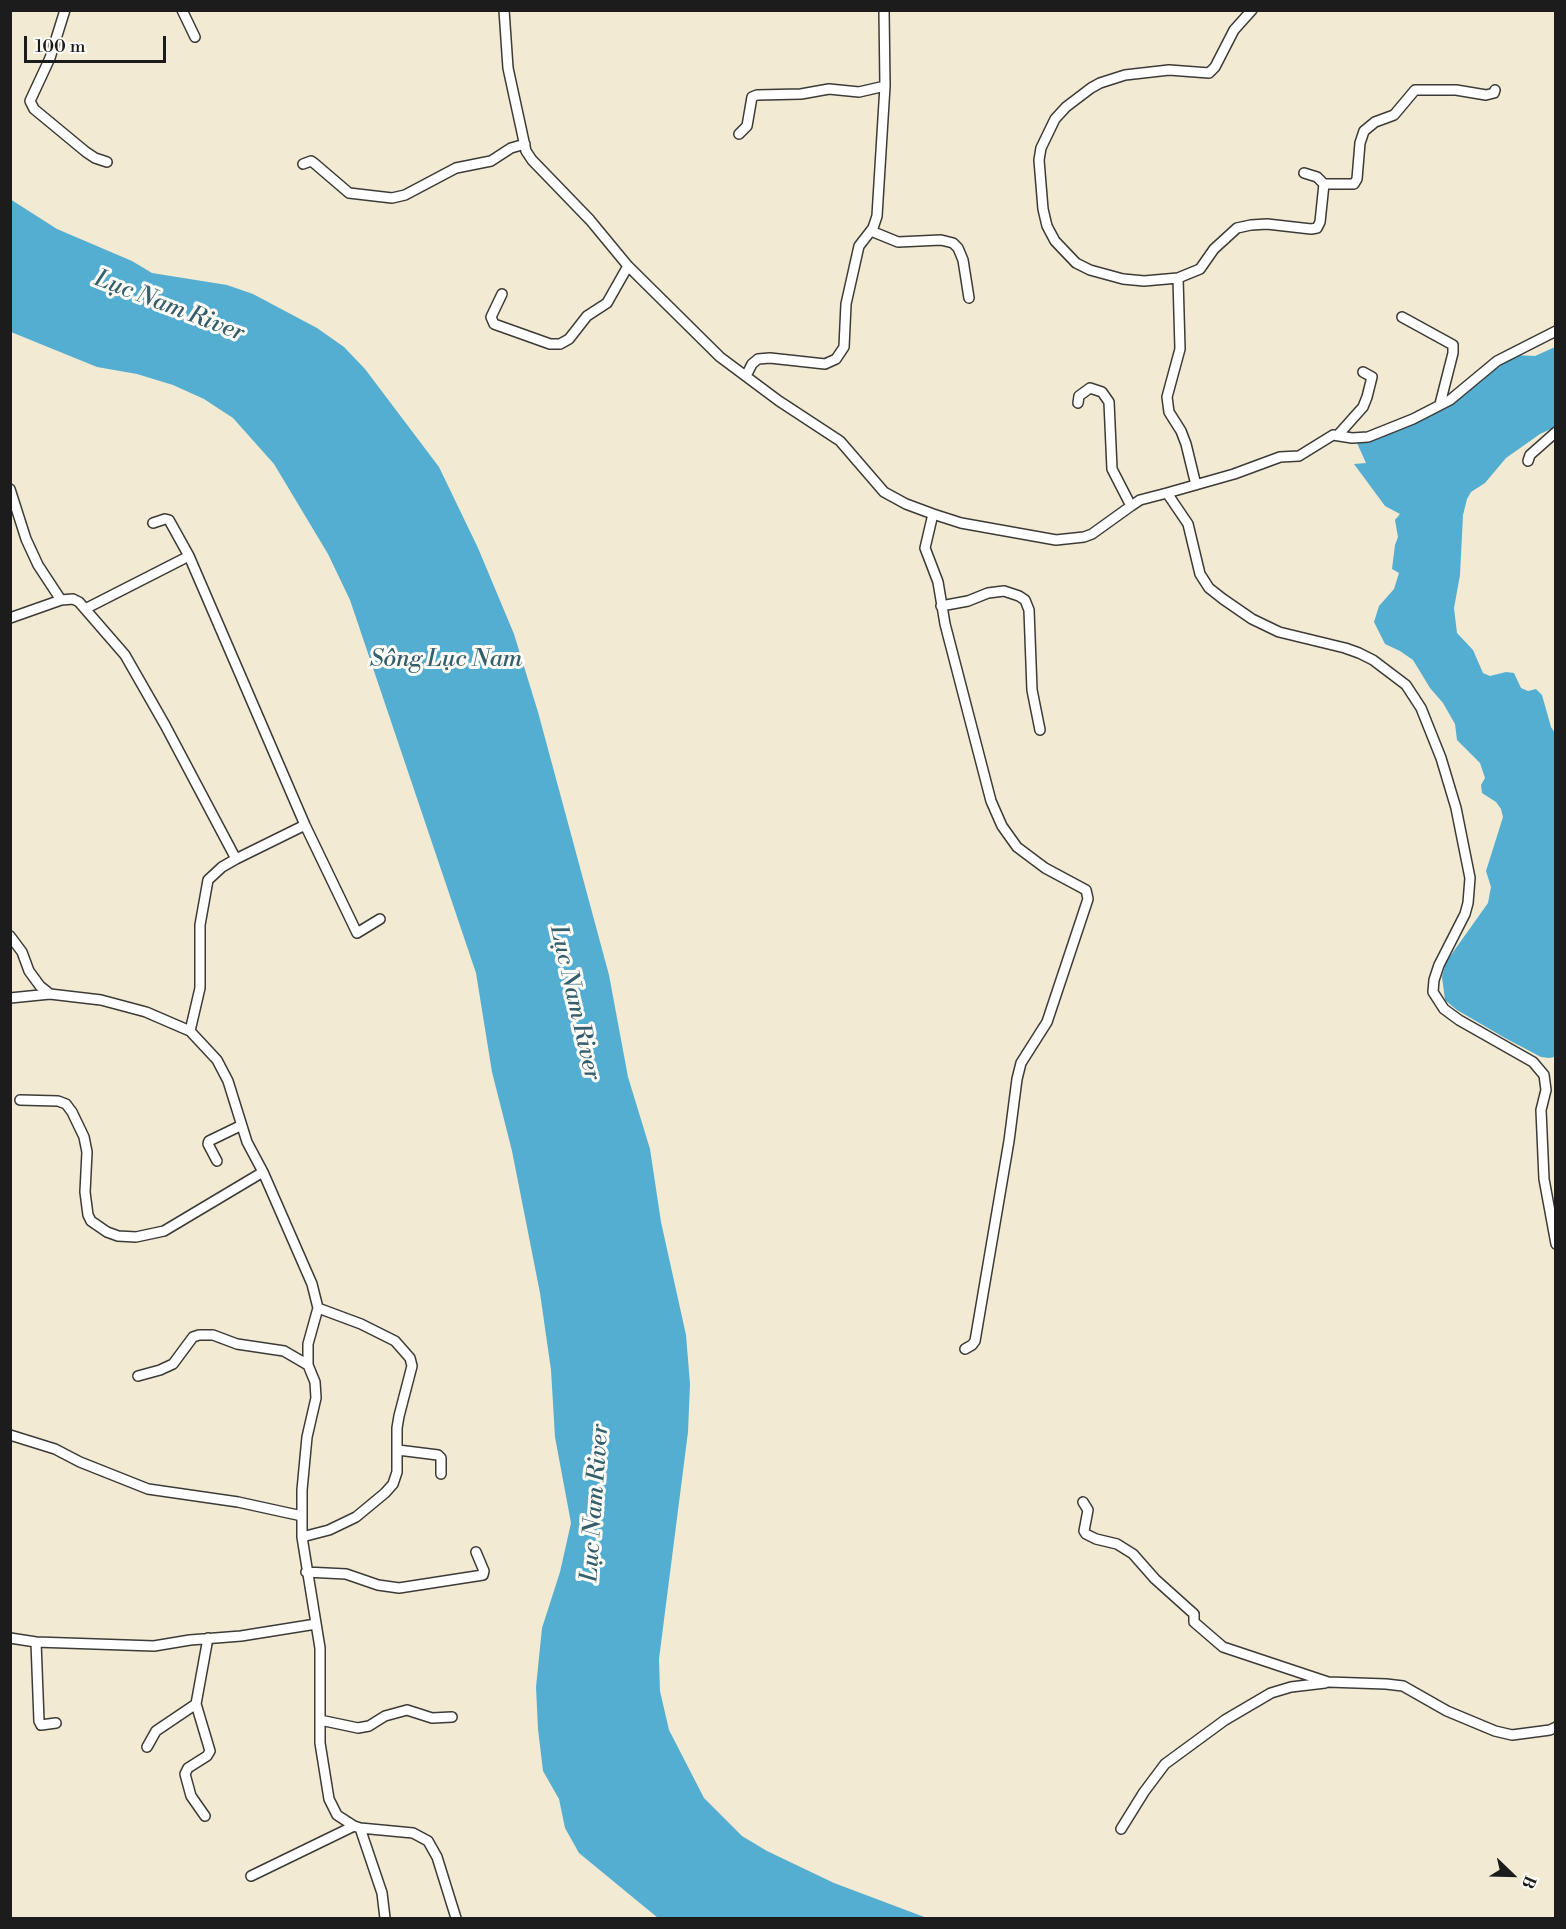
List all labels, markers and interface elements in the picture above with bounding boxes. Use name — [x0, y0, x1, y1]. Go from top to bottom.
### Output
scale bar — [27, 24, 170, 62]
text: 100 m — [35, 35, 86, 58]
water label: Lục Nam River — [90, 265, 248, 349]
water label: Sông Lục Nam — [370, 646, 522, 674]
water label: Lục Nam River — [542, 923, 606, 1083]
water label: Lục Nam River — [576, 1423, 616, 1583]
north arrow — [1482, 1845, 1542, 1905]
text: B — [1517, 1873, 1540, 1891]

